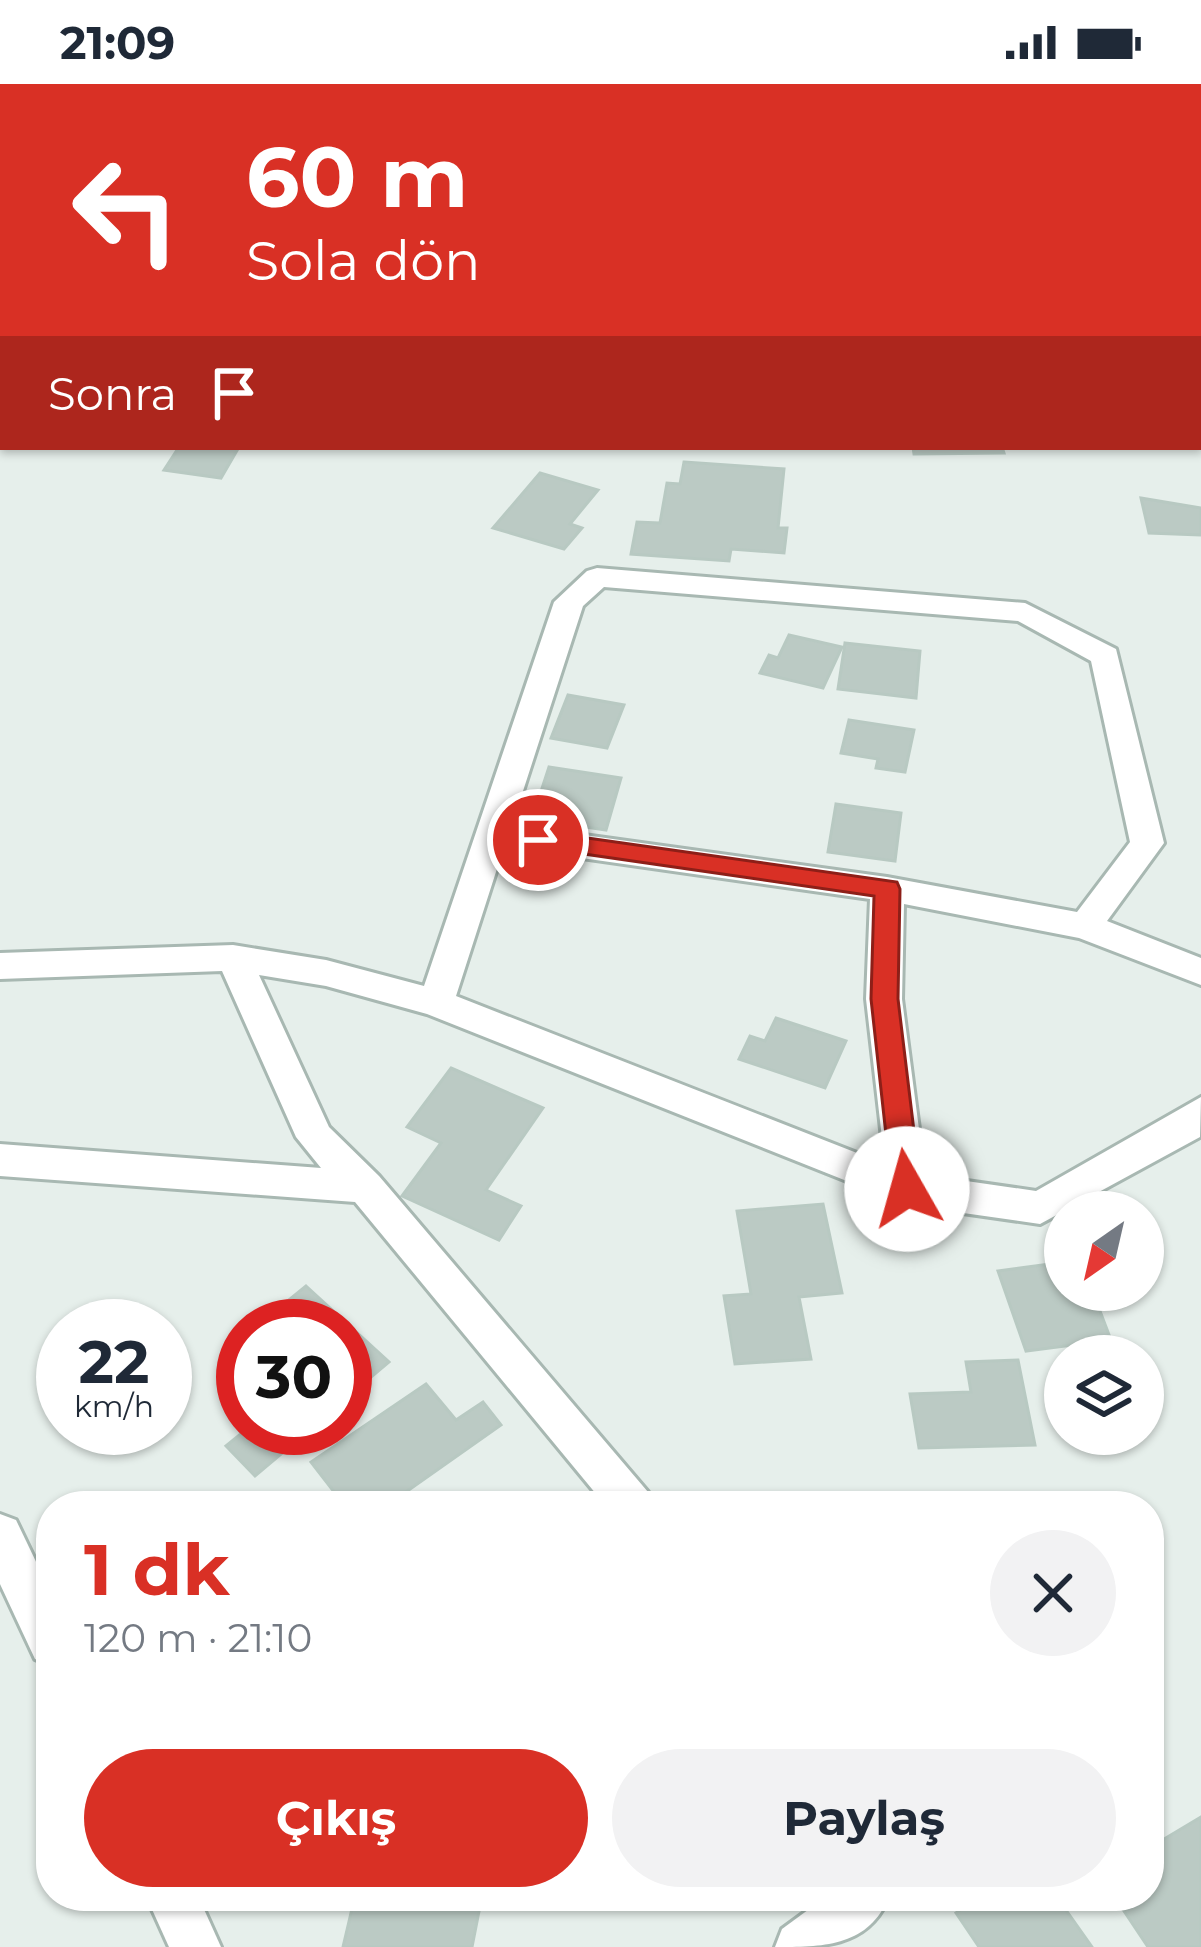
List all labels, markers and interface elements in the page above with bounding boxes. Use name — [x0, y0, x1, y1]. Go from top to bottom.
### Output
text: 21:09 — [60, 15, 175, 70]
text: 60 m — [246, 126, 468, 228]
icon: left — [48, 132, 204, 288]
text: Sola dön — [246, 228, 481, 294]
icon: arrive — [201, 360, 267, 426]
text: Sonra — [48, 366, 177, 421]
pin — [487, 789, 589, 891]
icon: arrive — [505, 807, 571, 873]
position arrow — [844, 1126, 970, 1252]
north arrow — [1044, 1191, 1164, 1311]
map controls — [1044, 1191, 1164, 1455]
speed limit sign: 30 — [216, 1299, 372, 1455]
text: 22 — [79, 1325, 149, 1398]
button: layers — [1044, 1335, 1164, 1455]
text: km/h — [74, 1388, 154, 1425]
text: 1 dk — [84, 1525, 230, 1613]
button: close — [990, 1530, 1116, 1656]
text: 120 m · 21:10 — [84, 1614, 312, 1662]
button: Çıkış — [84, 1749, 588, 1887]
button: Paylaş — [612, 1749, 1116, 1887]

